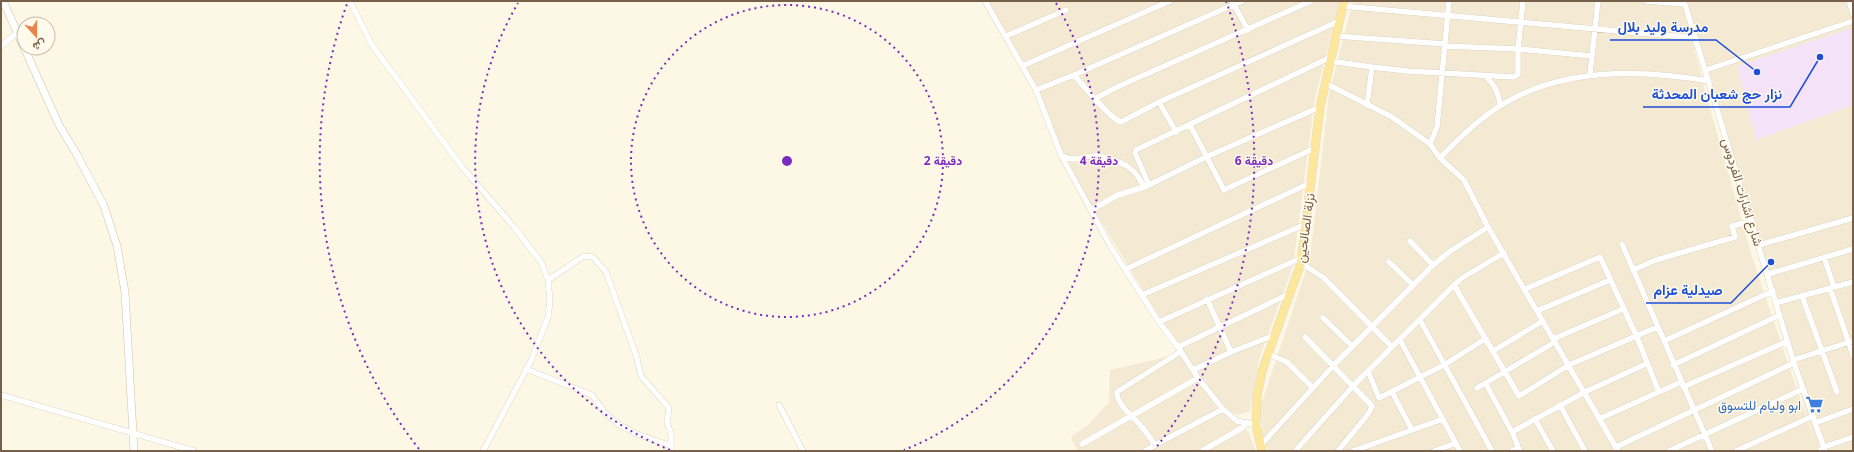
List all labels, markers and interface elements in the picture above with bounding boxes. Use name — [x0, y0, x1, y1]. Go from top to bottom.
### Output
callout: مدرسة وليد بلال — [1610, 14, 1716, 40]
north arrow — [16, 16, 56, 56]
text: مدرسة وليد بلال — [1618, 17, 1709, 36]
text: ش — [31, 36, 49, 55]
callout: نزار حج شعبان المحدثة — [1643, 81, 1790, 107]
text: نزار حج شعبان المحدثة — [1652, 84, 1782, 104]
street label: شارع اشارات الفردوس — [1717, 136, 1768, 249]
text: 2 دقيقة — [924, 152, 962, 169]
text: 4 دقيقة — [1080, 152, 1118, 169]
text: 6 دقيقة — [1235, 152, 1273, 169]
centre of rings — [780, 154, 794, 168]
street label: نزلة الصالحين — [1291, 192, 1319, 264]
callout: صيدلية عزام — [1646, 277, 1731, 303]
text: صيدلية عزام — [1653, 280, 1723, 299]
supermarket icon: ابو وليام للتسوق — [1804, 395, 1824, 415]
place label: ابو وليام للتسوق — [1718, 396, 1801, 414]

